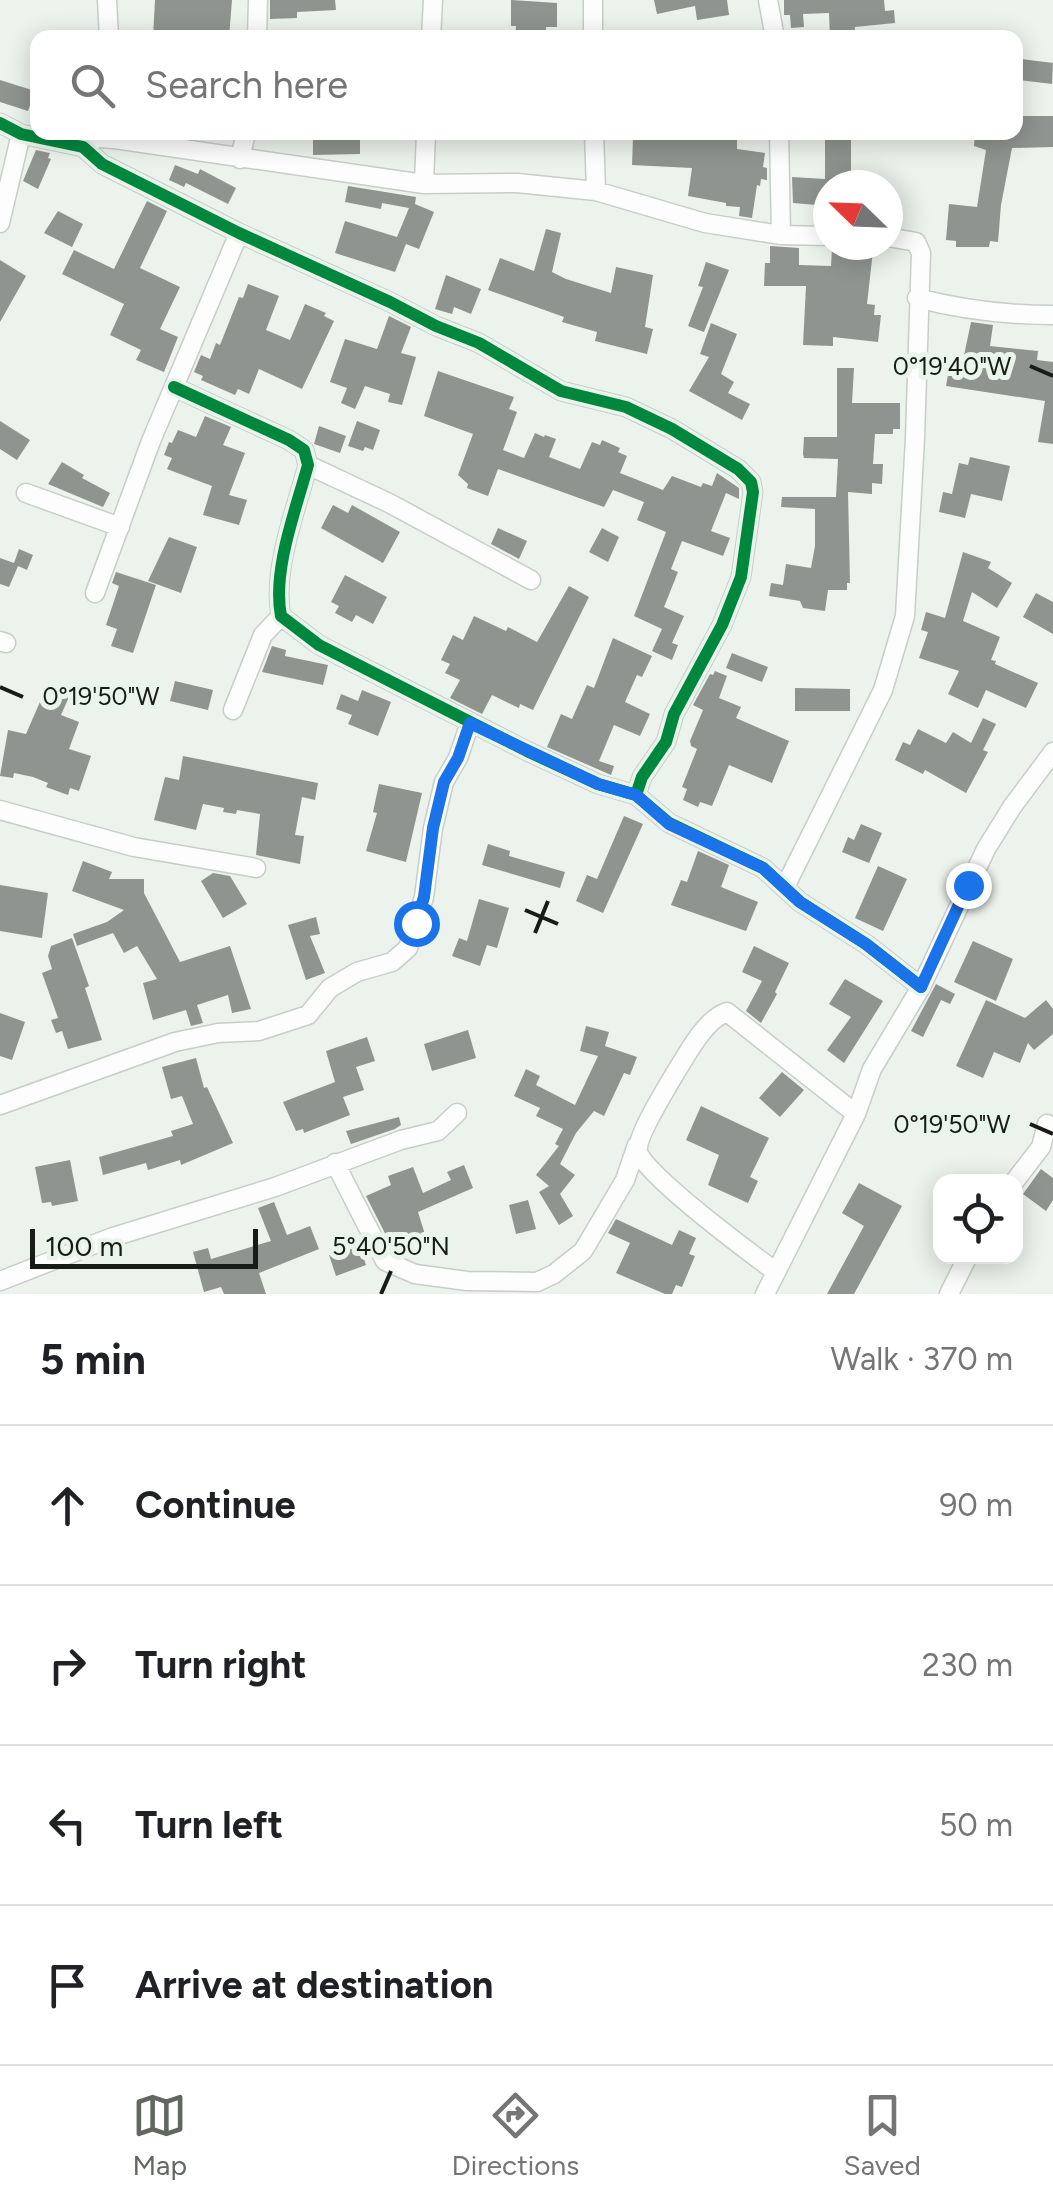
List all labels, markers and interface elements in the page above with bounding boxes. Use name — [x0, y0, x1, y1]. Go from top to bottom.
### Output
search box — [30, 30, 1023, 140]
icon: search — [65, 58, 120, 113]
text: Search here — [145, 62, 348, 108]
north arrow — [813, 170, 903, 260]
text: 0°19'40"W — [893, 351, 1011, 381]
text: 0°19'50"W — [42, 681, 160, 711]
route end — [946, 863, 992, 909]
route start — [394, 901, 440, 947]
text: 0°19'50"W — [893, 1109, 1011, 1139]
map controls — [933, 1174, 1023, 1264]
button: locate — [933, 1174, 1023, 1264]
scale bar — [30, 1224, 258, 1268]
text: 100 m — [45, 1229, 123, 1263]
text: 5°40'50"N — [332, 1231, 450, 1261]
text: 5 min — [40, 1334, 146, 1385]
text: Walk · 370 m — [831, 1340, 1013, 1378]
icon: ahead — [40, 1478, 95, 1533]
text: Continue — [135, 1482, 296, 1528]
text: 90 m — [939, 1486, 1013, 1524]
icon: right — [40, 1638, 95, 1693]
text: Turn right — [135, 1642, 307, 1688]
text: 230 m — [922, 1646, 1013, 1684]
icon: left — [40, 1798, 95, 1853]
text: Turn left — [135, 1802, 283, 1848]
text: 50 m — [939, 1806, 1013, 1844]
icon: arrive — [40, 1958, 95, 2013]
text: Arrive at destination — [135, 1962, 493, 2008]
tab: Map — [132, 2088, 187, 2182]
tab: Directions — [452, 2088, 579, 2182]
tab: Saved — [844, 2088, 921, 2182]

